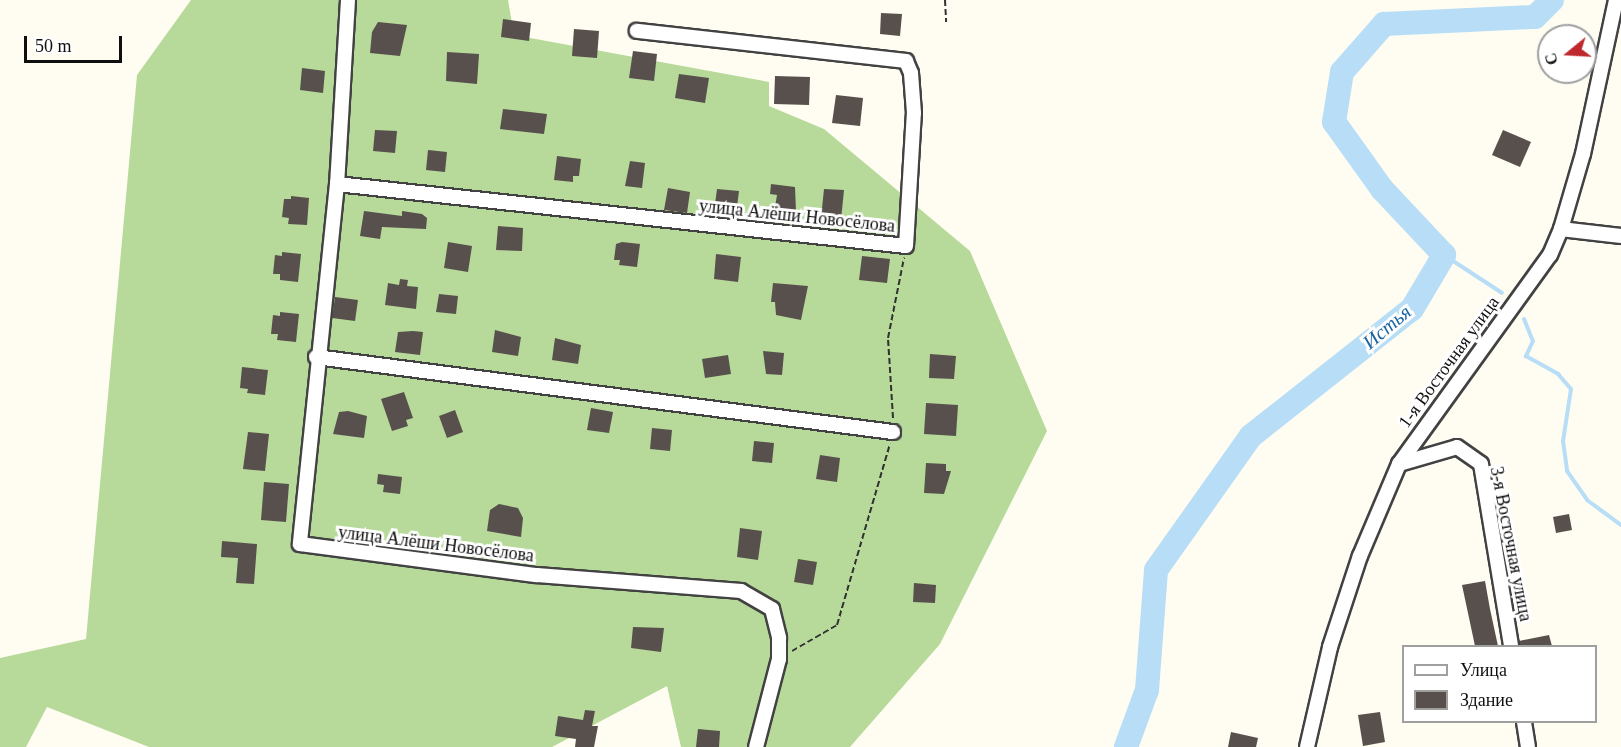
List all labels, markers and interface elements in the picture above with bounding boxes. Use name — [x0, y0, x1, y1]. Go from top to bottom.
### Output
scale bar — [27, 24, 124, 62]
north arrow — [1537, 24, 1597, 84]
text: 50 m — [35, 36, 72, 56]
text: С — [1541, 51, 1561, 67]
street label: улица Алёши Новосёлова — [698, 195, 896, 237]
street label: 1-я Восточная улица — [1394, 292, 1504, 432]
water label: Истья — [1358, 300, 1416, 354]
street label: 3-я Восточная улица — [1485, 465, 1537, 623]
street label: улица Алёши Новосёлова — [337, 521, 535, 567]
legend — [1402, 645, 1597, 723]
text: Улица — [1460, 660, 1507, 680]
text: Здание — [1460, 690, 1513, 710]

